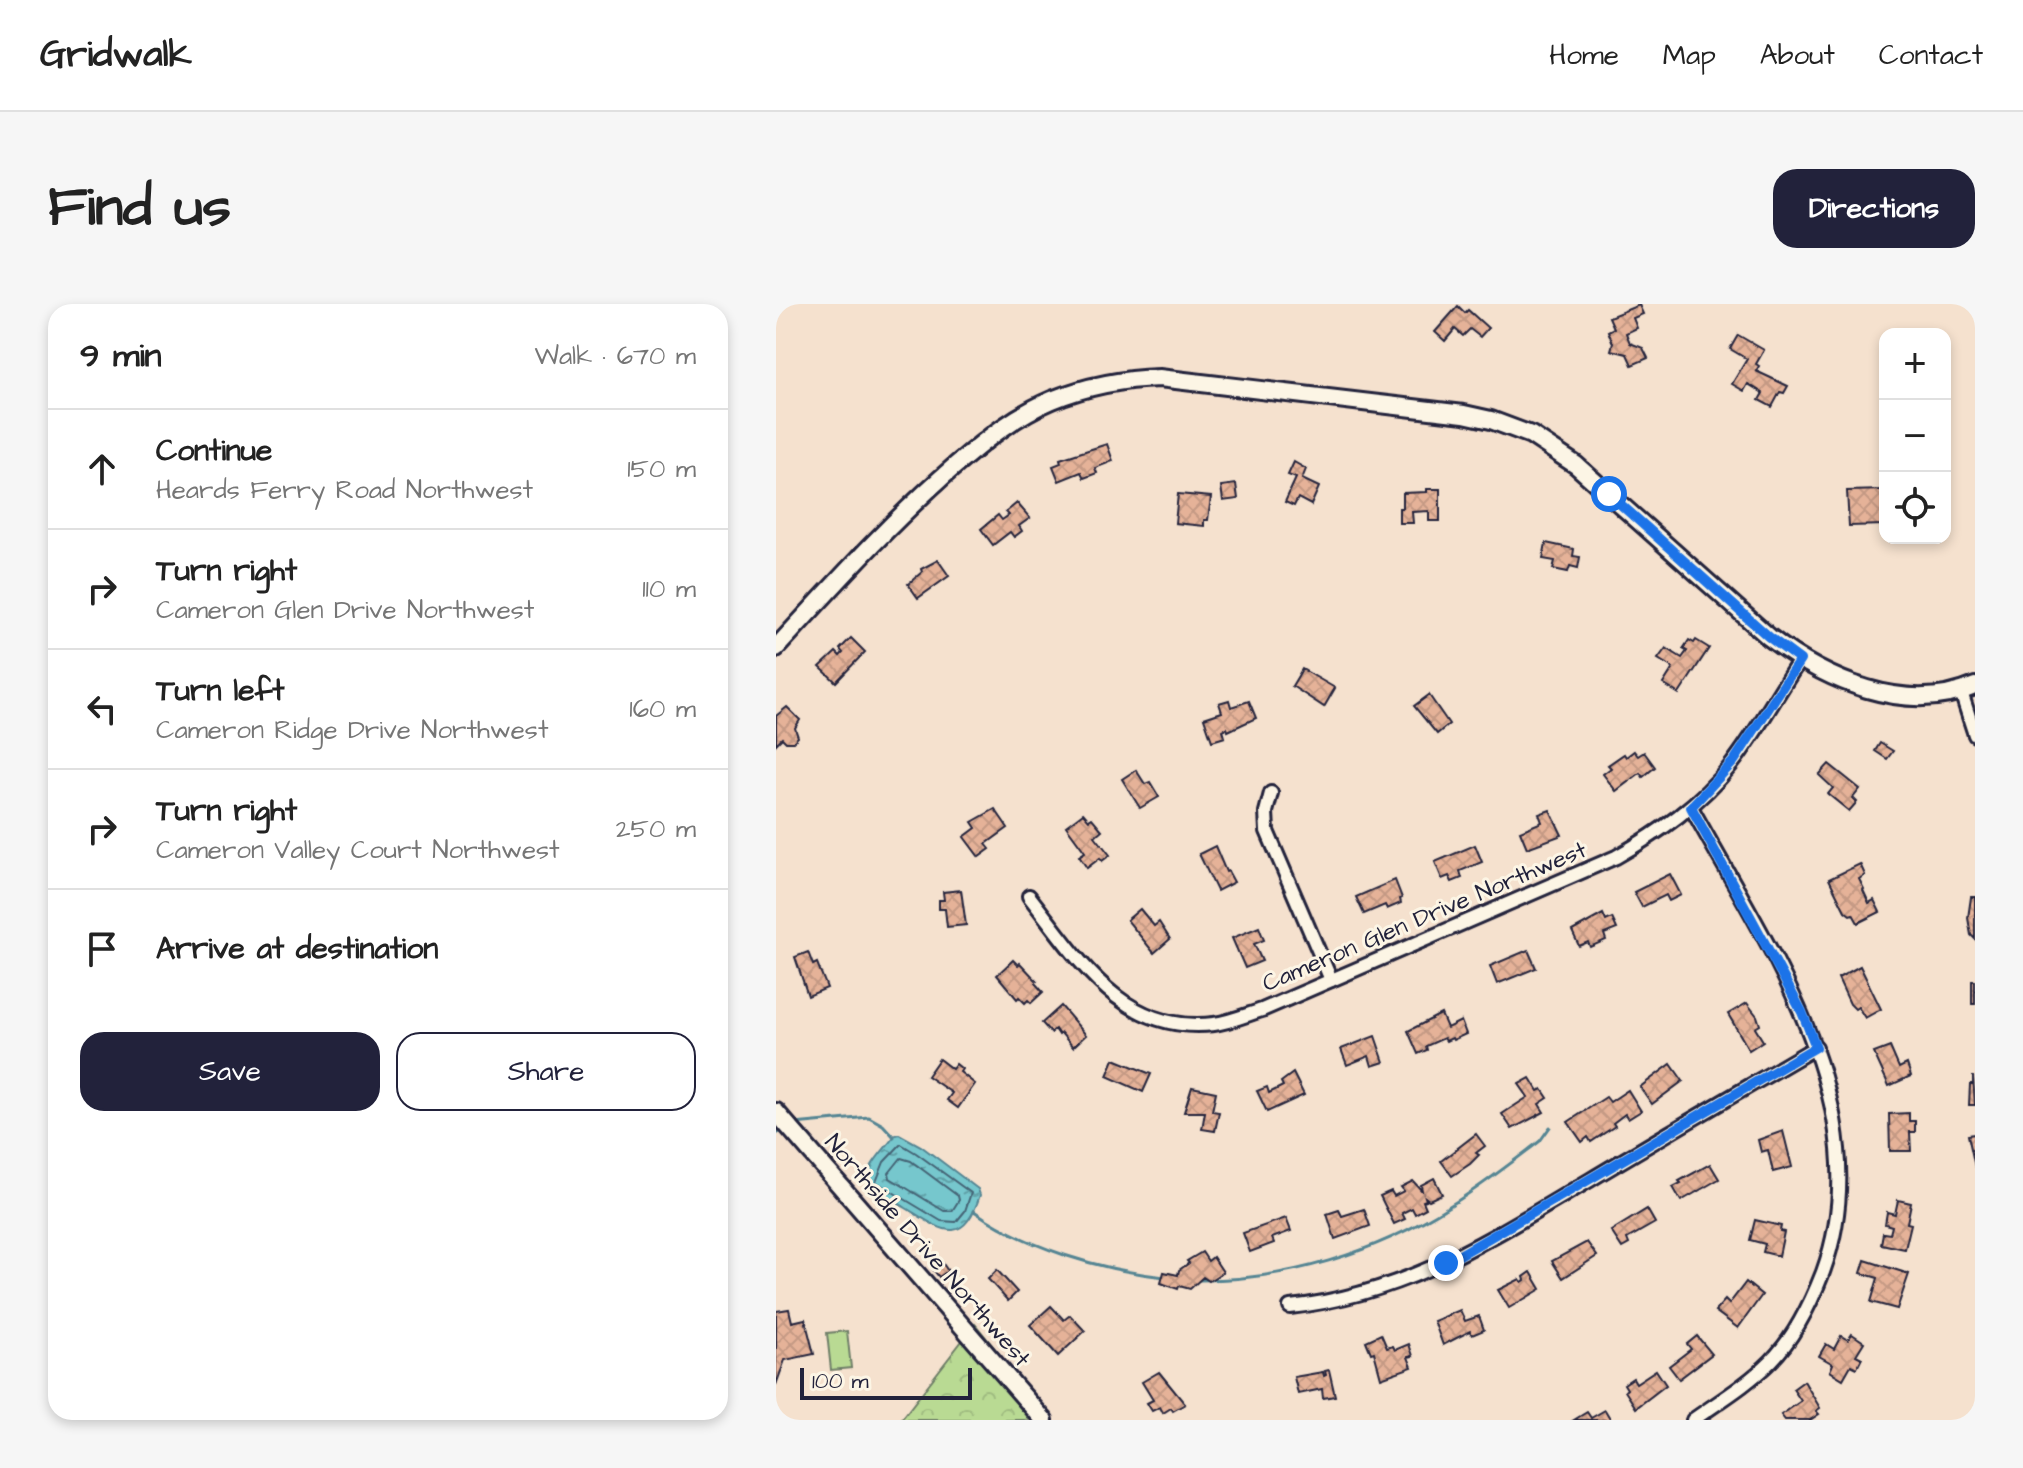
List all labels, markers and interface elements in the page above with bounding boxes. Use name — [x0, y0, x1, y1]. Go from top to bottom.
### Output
text: Gridwalk — [40, 29, 192, 81]
text: Home — [1549, 36, 1619, 75]
text: Map — [1663, 36, 1716, 75]
text: About — [1760, 36, 1835, 75]
text: Contact — [1879, 36, 1983, 75]
text: Find us — [48, 169, 231, 247]
button: Directions — [1773, 169, 1975, 248]
map controls — [1879, 328, 1951, 544]
button: + — [1879, 328, 1951, 400]
text: 9 min — [80, 332, 162, 380]
text: Walk · 670 m — [534, 338, 696, 374]
button: − — [1879, 400, 1951, 472]
text: Continue — [156, 430, 272, 472]
icon: ahead — [80, 447, 124, 491]
text: 150 m — [627, 451, 696, 487]
text: Heards Ferry Road Northwest — [156, 472, 533, 508]
button: locate — [1879, 472, 1951, 544]
route start — [1591, 476, 1627, 512]
text: Turn right — [156, 550, 297, 592]
icon: right — [80, 567, 124, 611]
text: 110 m — [642, 571, 696, 607]
text: Cameron Glen Drive Northwest — [156, 592, 534, 628]
text: Turn left — [156, 670, 284, 712]
icon: left — [80, 687, 124, 731]
text: 160 m — [629, 691, 696, 727]
text: Cameron Ridge Drive Northwest — [156, 712, 548, 748]
text: Turn right — [156, 790, 297, 832]
icon: right — [80, 807, 124, 851]
text: 250 m — [616, 811, 696, 847]
text: Cameron Valley Court Northwest — [156, 832, 560, 868]
street label: Cameron Glen Drive Northwest — [1257, 833, 1592, 1001]
icon: arrive — [80, 927, 124, 971]
text: Arrive at destination — [156, 928, 438, 970]
button: Save — [80, 1032, 380, 1111]
button: Share — [396, 1032, 696, 1111]
street label: Northside Drive Northwest — [816, 1127, 1038, 1375]
route end — [1428, 1245, 1464, 1281]
scale bar — [800, 1364, 972, 1400]
text: 100 m — [812, 1366, 869, 1397]

